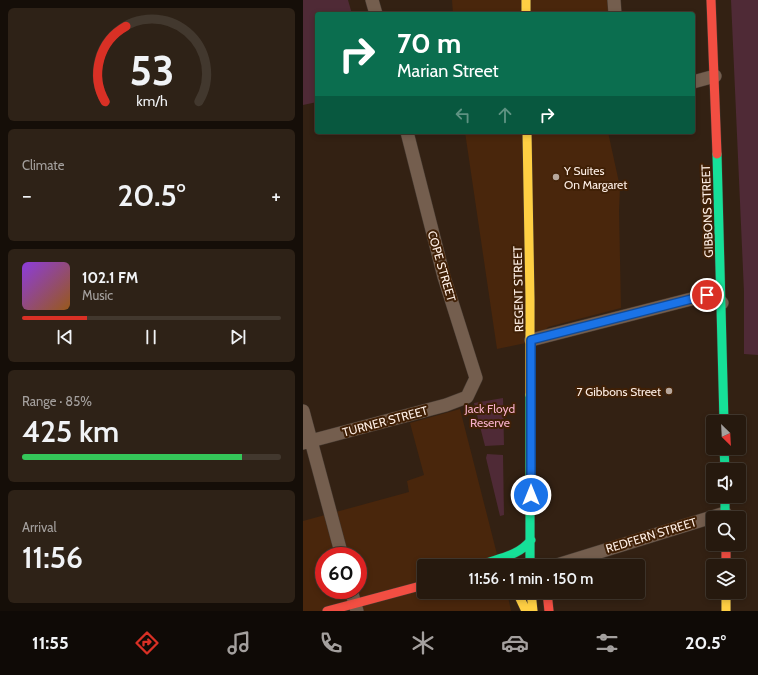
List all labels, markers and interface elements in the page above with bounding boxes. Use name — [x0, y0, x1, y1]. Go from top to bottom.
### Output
text: 70 m — [397, 26, 461, 60]
icon: right — [331, 28, 383, 80]
text: 53 — [129, 45, 174, 95]
text: Marian Street — [397, 60, 499, 82]
text: km/h — [136, 92, 167, 110]
icon: left — [452, 104, 474, 126]
icon: ahead — [494, 104, 516, 126]
icon: right — [536, 104, 558, 126]
text: Climate — [22, 157, 64, 173]
place label: Y Suites On Margaret — [563, 163, 627, 192]
street label: GIBBONS STREET — [698, 164, 716, 258]
marker: Y Suites On Margaret — [551, 172, 561, 182]
text: 20.5° — [118, 177, 185, 214]
text: − — [22, 182, 32, 209]
text: + — [271, 182, 281, 209]
street label: COPE STREET — [425, 229, 459, 304]
street label: REGENT STREET — [510, 245, 526, 332]
text: 102.1 FM — [82, 269, 138, 287]
pin — [690, 278, 724, 312]
icon: arrive — [696, 284, 718, 306]
text: Music — [82, 287, 113, 303]
icon: previous — [54, 326, 76, 348]
icon: pause — [140, 326, 162, 348]
icon: next — [227, 326, 249, 348]
place label: 7 Gibbons Street — [577, 384, 661, 399]
marker: 7 Gibbons Street — [664, 386, 674, 396]
text: Range · 85% — [22, 393, 92, 409]
park label: Jack Floyd Reserve — [464, 401, 515, 430]
street label: TURNER STREET — [341, 402, 430, 440]
text: 425 km — [22, 413, 119, 450]
north arrow — [706, 415, 746, 455]
map controls — [706, 415, 746, 599]
button: sound — [706, 463, 746, 503]
position arrow — [510, 474, 552, 516]
button: search — [706, 511, 746, 551]
street label: REDFERN STREET — [604, 514, 699, 556]
text: Arrival — [22, 519, 57, 535]
text: 11:56 — [22, 539, 83, 576]
speed limit sign: 60 — [315, 547, 367, 599]
button: layers — [706, 559, 746, 599]
text: 11:56 · 1 min · 150 m — [469, 570, 593, 588]
icon: directions — [133, 629, 161, 657]
icon: music — [225, 629, 253, 657]
icon: phone — [317, 629, 345, 657]
icon: climate — [409, 629, 437, 657]
icon: car — [501, 629, 529, 657]
icon: filters — [593, 629, 621, 657]
text: 11:55 — [32, 632, 69, 654]
text: 20.5° — [685, 632, 726, 654]

